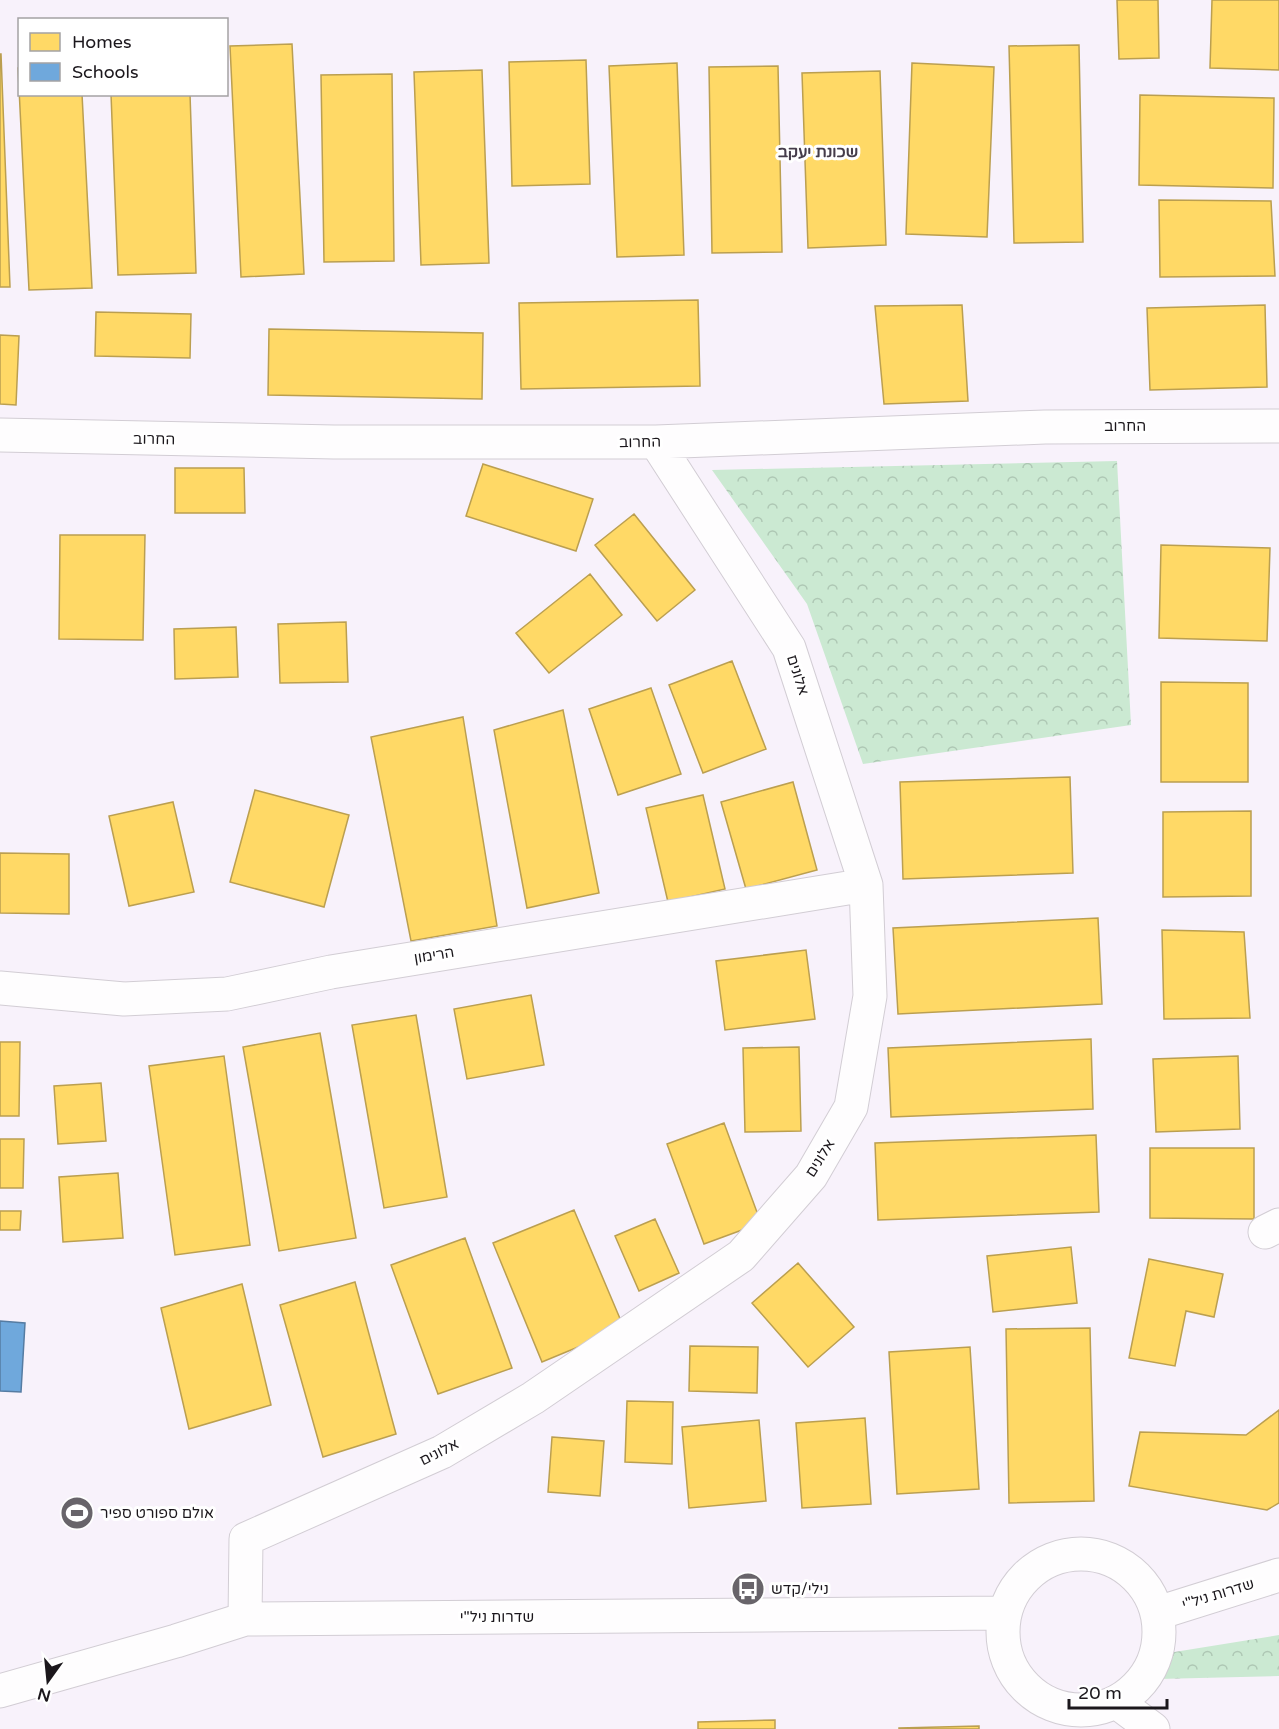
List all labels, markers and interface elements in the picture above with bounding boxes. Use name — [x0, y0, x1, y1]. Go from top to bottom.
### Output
legend — [18, 18, 228, 96]
text: Homes — [72, 31, 132, 53]
text: Schools — [72, 61, 139, 83]
district label: שכונת יעקב — [778, 142, 858, 162]
street label: החרוב — [1104, 417, 1146, 435]
street label: החרוב — [133, 430, 175, 448]
street label: החרוב — [619, 433, 661, 451]
street label: אלונים — [783, 653, 813, 698]
street label: הרימון — [413, 943, 455, 967]
street label: אלונים — [801, 1136, 839, 1180]
street label: אלונים — [416, 1435, 462, 1469]
sports icon: אולם ספורט ספיר — [59, 1495, 95, 1531]
place label: אולם ספורט ספיר — [100, 1504, 214, 1522]
bus stop icon: נילי/קדש — [730, 1571, 766, 1607]
street label: שדרות ניל"י — [1180, 1574, 1256, 1614]
place label: נילי/קדש — [771, 1580, 829, 1598]
street label: שדרות ניל"י — [460, 1608, 534, 1626]
north arrow — [18, 1651, 78, 1711]
scale bar — [1069, 1672, 1166, 1710]
text: 20 m — [1078, 1682, 1122, 1704]
text: N — [36, 1683, 53, 1706]

